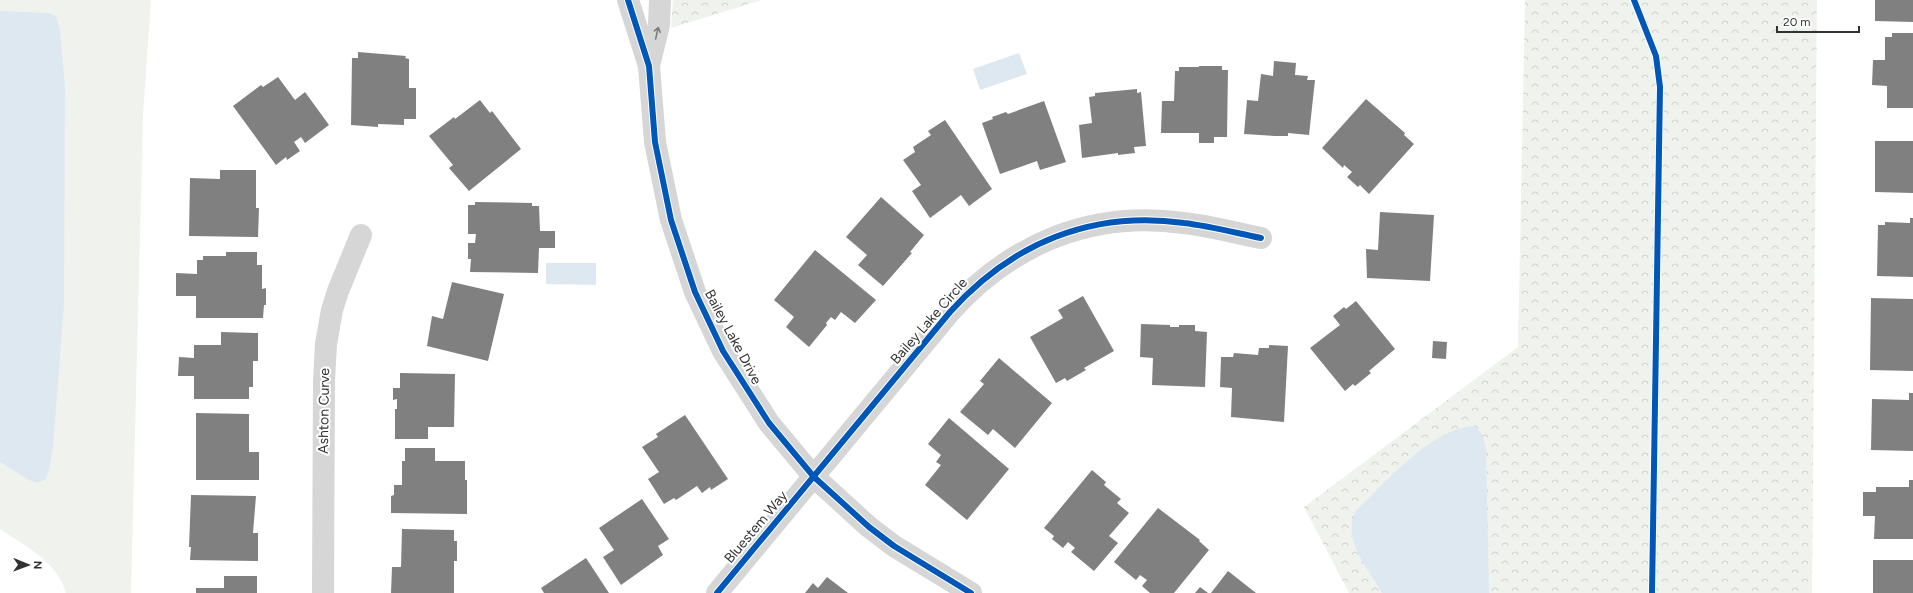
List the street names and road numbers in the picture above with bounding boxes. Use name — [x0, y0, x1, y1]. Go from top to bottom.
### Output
street label: Bailey Lake Circle — [887, 274, 971, 368]
street label: Bailey Lake Drive — [701, 287, 765, 388]
street label: Ashton Curve — [315, 368, 333, 454]
street label: Bluestem Way — [721, 487, 792, 567]

